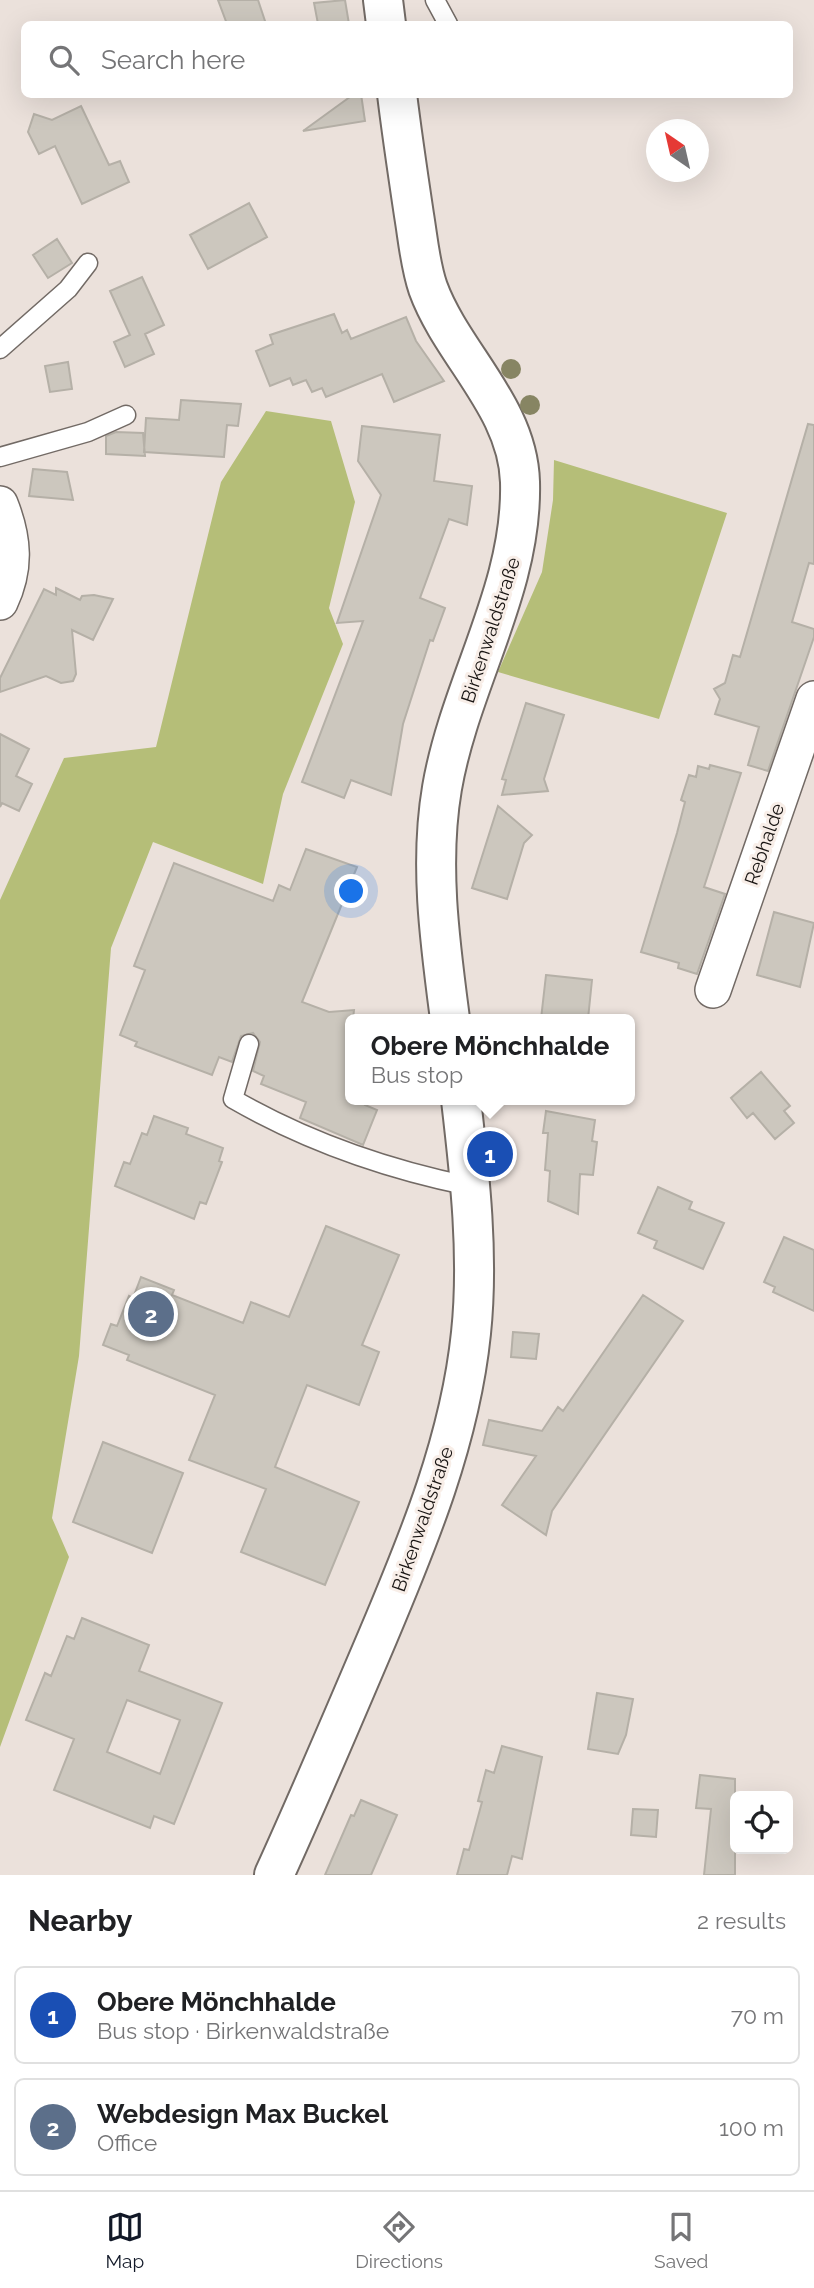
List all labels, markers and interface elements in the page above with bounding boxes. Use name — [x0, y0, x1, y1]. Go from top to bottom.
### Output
search box — [21, 21, 793, 98]
icon: search — [45, 41, 83, 79]
text: Search here — [101, 45, 245, 75]
north arrow — [646, 119, 709, 182]
street label: Birkenwaldstraße — [456, 554, 524, 706]
street label: Rebhalde — [740, 800, 788, 888]
your location — [334, 874, 368, 908]
popup — [345, 1014, 635, 1105]
text: Obere Mönchhalde — [371, 1031, 609, 1061]
text: Bus stop — [371, 1061, 463, 1088]
pin: 1 — [467, 1128, 513, 1180]
pin: 2 — [128, 1288, 174, 1340]
street label: Birkenwaldstraße — [387, 1444, 457, 1594]
map controls — [730, 1791, 793, 1854]
button: locate — [730, 1791, 793, 1854]
text: Nearby — [28, 1903, 132, 1938]
text: 2 results — [697, 1907, 786, 1934]
text: Obere Mönchhalde — [97, 1987, 336, 2017]
text: 1 — [47, 2002, 59, 2029]
text: 70 m — [731, 2002, 784, 2029]
text: Bus stop · Birkenwaldstraße — [97, 2017, 389, 2044]
text: Webdesign Max Buckel — [97, 2099, 388, 2129]
text: 2 — [47, 2114, 59, 2141]
text: 100 m — [719, 2114, 784, 2141]
text: Office — [97, 2129, 157, 2156]
tab: Map — [106, 2208, 144, 2272]
tab: Directions — [355, 2208, 443, 2272]
tab: Saved — [654, 2208, 708, 2272]

